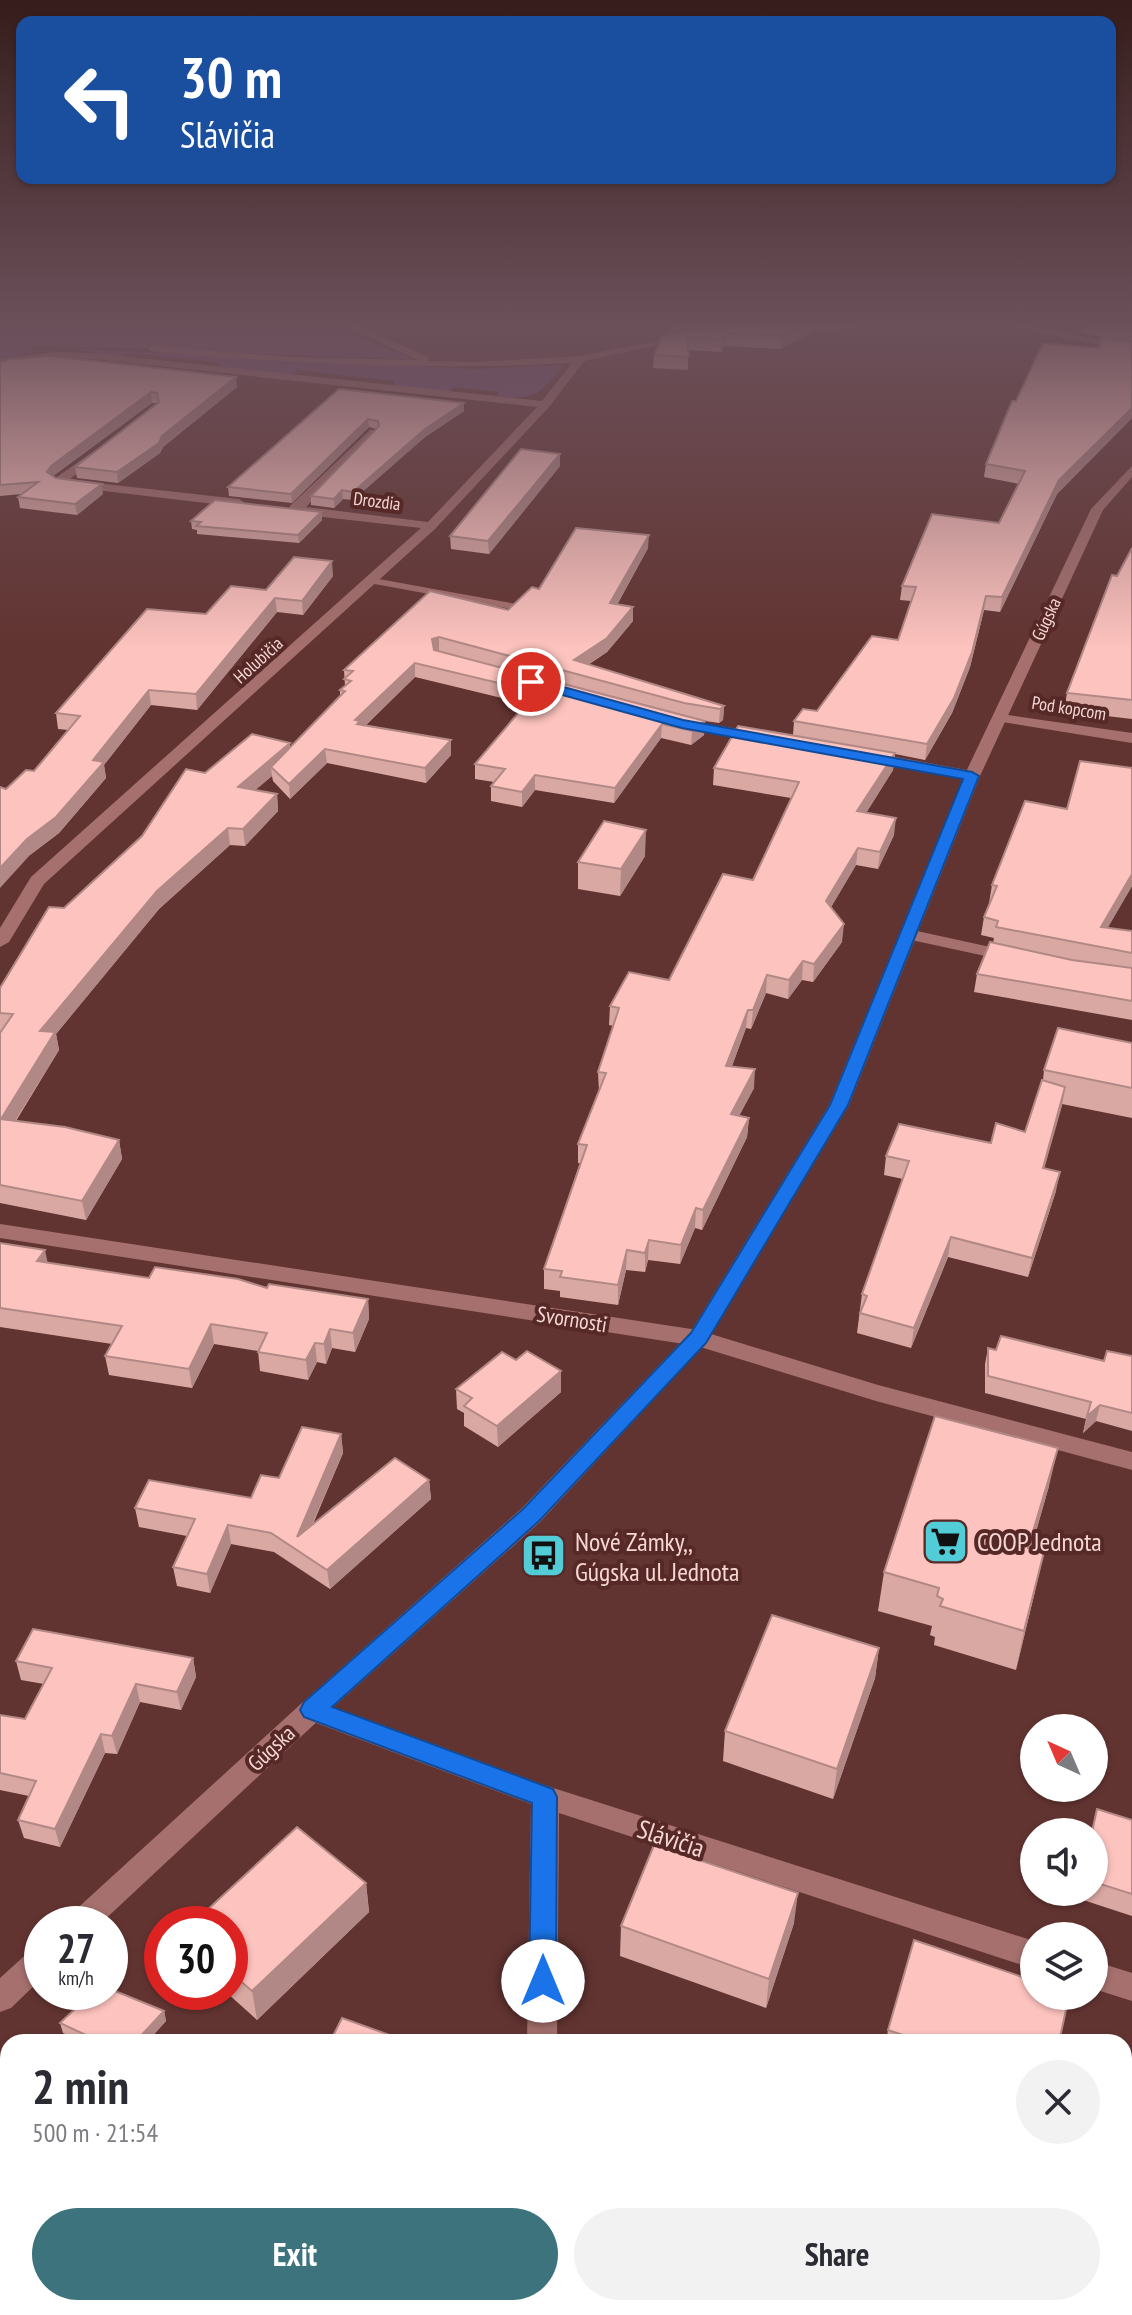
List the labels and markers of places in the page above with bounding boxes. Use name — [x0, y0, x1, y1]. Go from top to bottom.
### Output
pin — [497, 648, 565, 716]
supermarket icon: COOP Jednota — [922, 1517, 970, 1565]
place label: Nové Zámky,, Gúgska ul. Jednota — [575, 1525, 739, 1588]
place label: COOP Jednota — [977, 1525, 1102, 1558]
bus stop icon: Nové Zámky,, Gúgska ul. Jednota — [520, 1532, 568, 1580]

